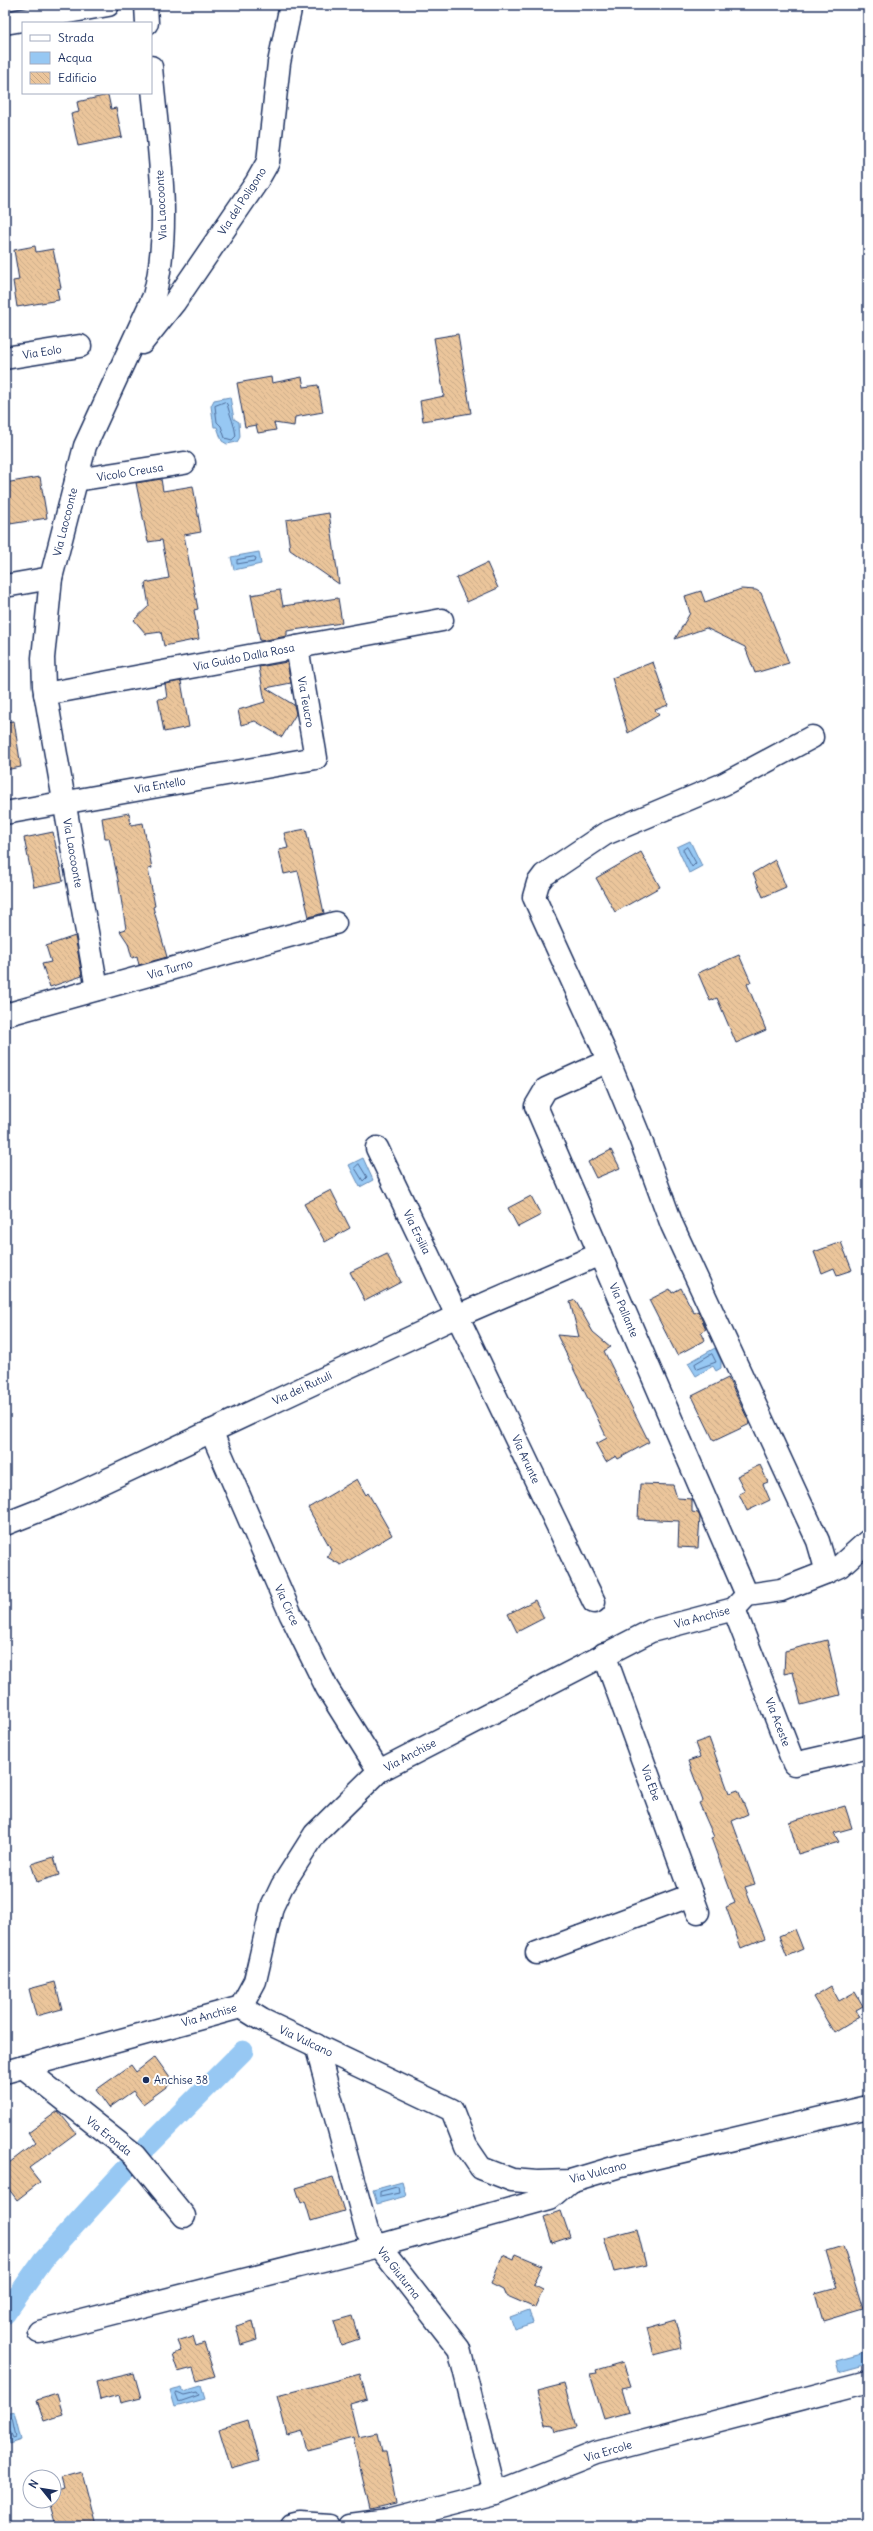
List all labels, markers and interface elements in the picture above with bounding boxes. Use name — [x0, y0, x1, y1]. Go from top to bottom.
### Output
legend — [22, 22, 152, 94]
text: Strada — [58, 30, 94, 45]
text: Acqua — [58, 50, 92, 65]
text: Edificio — [58, 70, 97, 85]
street label: Via del Poligono — [215, 164, 269, 238]
street label: Via Laocoonte — [152, 170, 170, 240]
street label: Via Eolo — [21, 342, 63, 362]
street label: Vicolo Creusa — [96, 460, 164, 484]
street label: Via Laocoonte — [50, 486, 80, 558]
street label: Via Guido Dalla Rosa — [192, 640, 296, 674]
street label: Via Teucro — [295, 675, 317, 729]
street label: Via Entello — [133, 774, 187, 796]
street label: Via Laocoonte — [60, 817, 86, 889]
street label: Via Turno — [146, 956, 194, 982]
street label: Via Ersilia — [400, 1207, 434, 1257]
street label: Via Pallante — [606, 1281, 642, 1339]
street label: Via dei Rutuli — [270, 1368, 334, 1408]
street label: Via Arunte — [509, 1432, 543, 1486]
street label: Via Circe — [271, 1582, 303, 1628]
street label: Via Anchise — [673, 1603, 731, 1631]
street label: Via Aceste — [762, 1696, 794, 1748]
street label: Via Anchise — [382, 1735, 439, 1775]
street label: Via Ebe — [638, 1763, 664, 1803]
street label: Via Anchise — [180, 2000, 238, 2030]
street label: Via Vulcano — [277, 2022, 335, 2060]
place label: Anchise 38 — [154, 2073, 208, 2087]
marker: Anchise 38 — [141, 2075, 151, 2085]
street label: Via Eronda — [83, 2113, 135, 2159]
street label: Via Vulcano — [568, 2158, 628, 2186]
street label: Via Giuturna — [374, 2244, 424, 2302]
street label: Via Ercole — [582, 2437, 634, 2465]
north arrow — [22, 2469, 62, 2509]
text: N — [25, 2477, 41, 2491]

